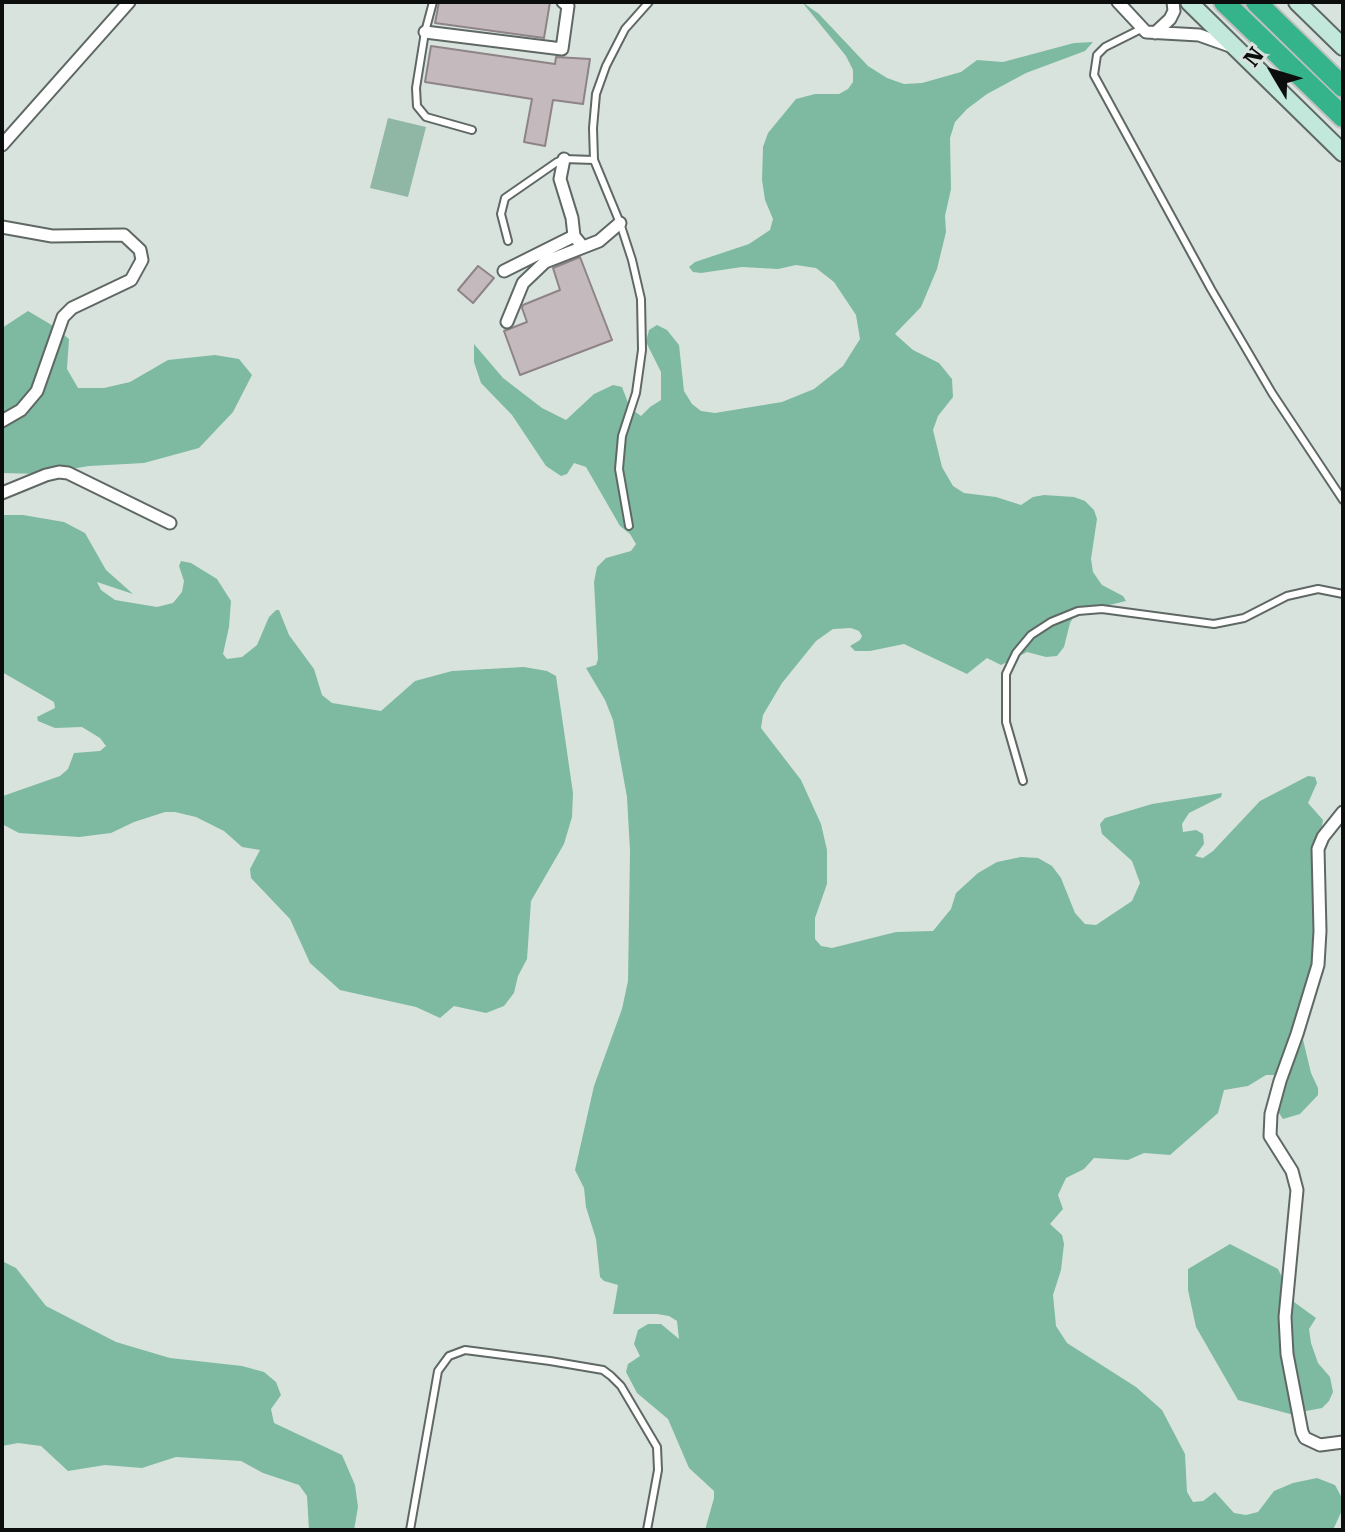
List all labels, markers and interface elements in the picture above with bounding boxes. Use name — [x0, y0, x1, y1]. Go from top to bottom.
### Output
north arrow — [1233, 32, 1313, 112]
text: N — [1239, 43, 1269, 71]

